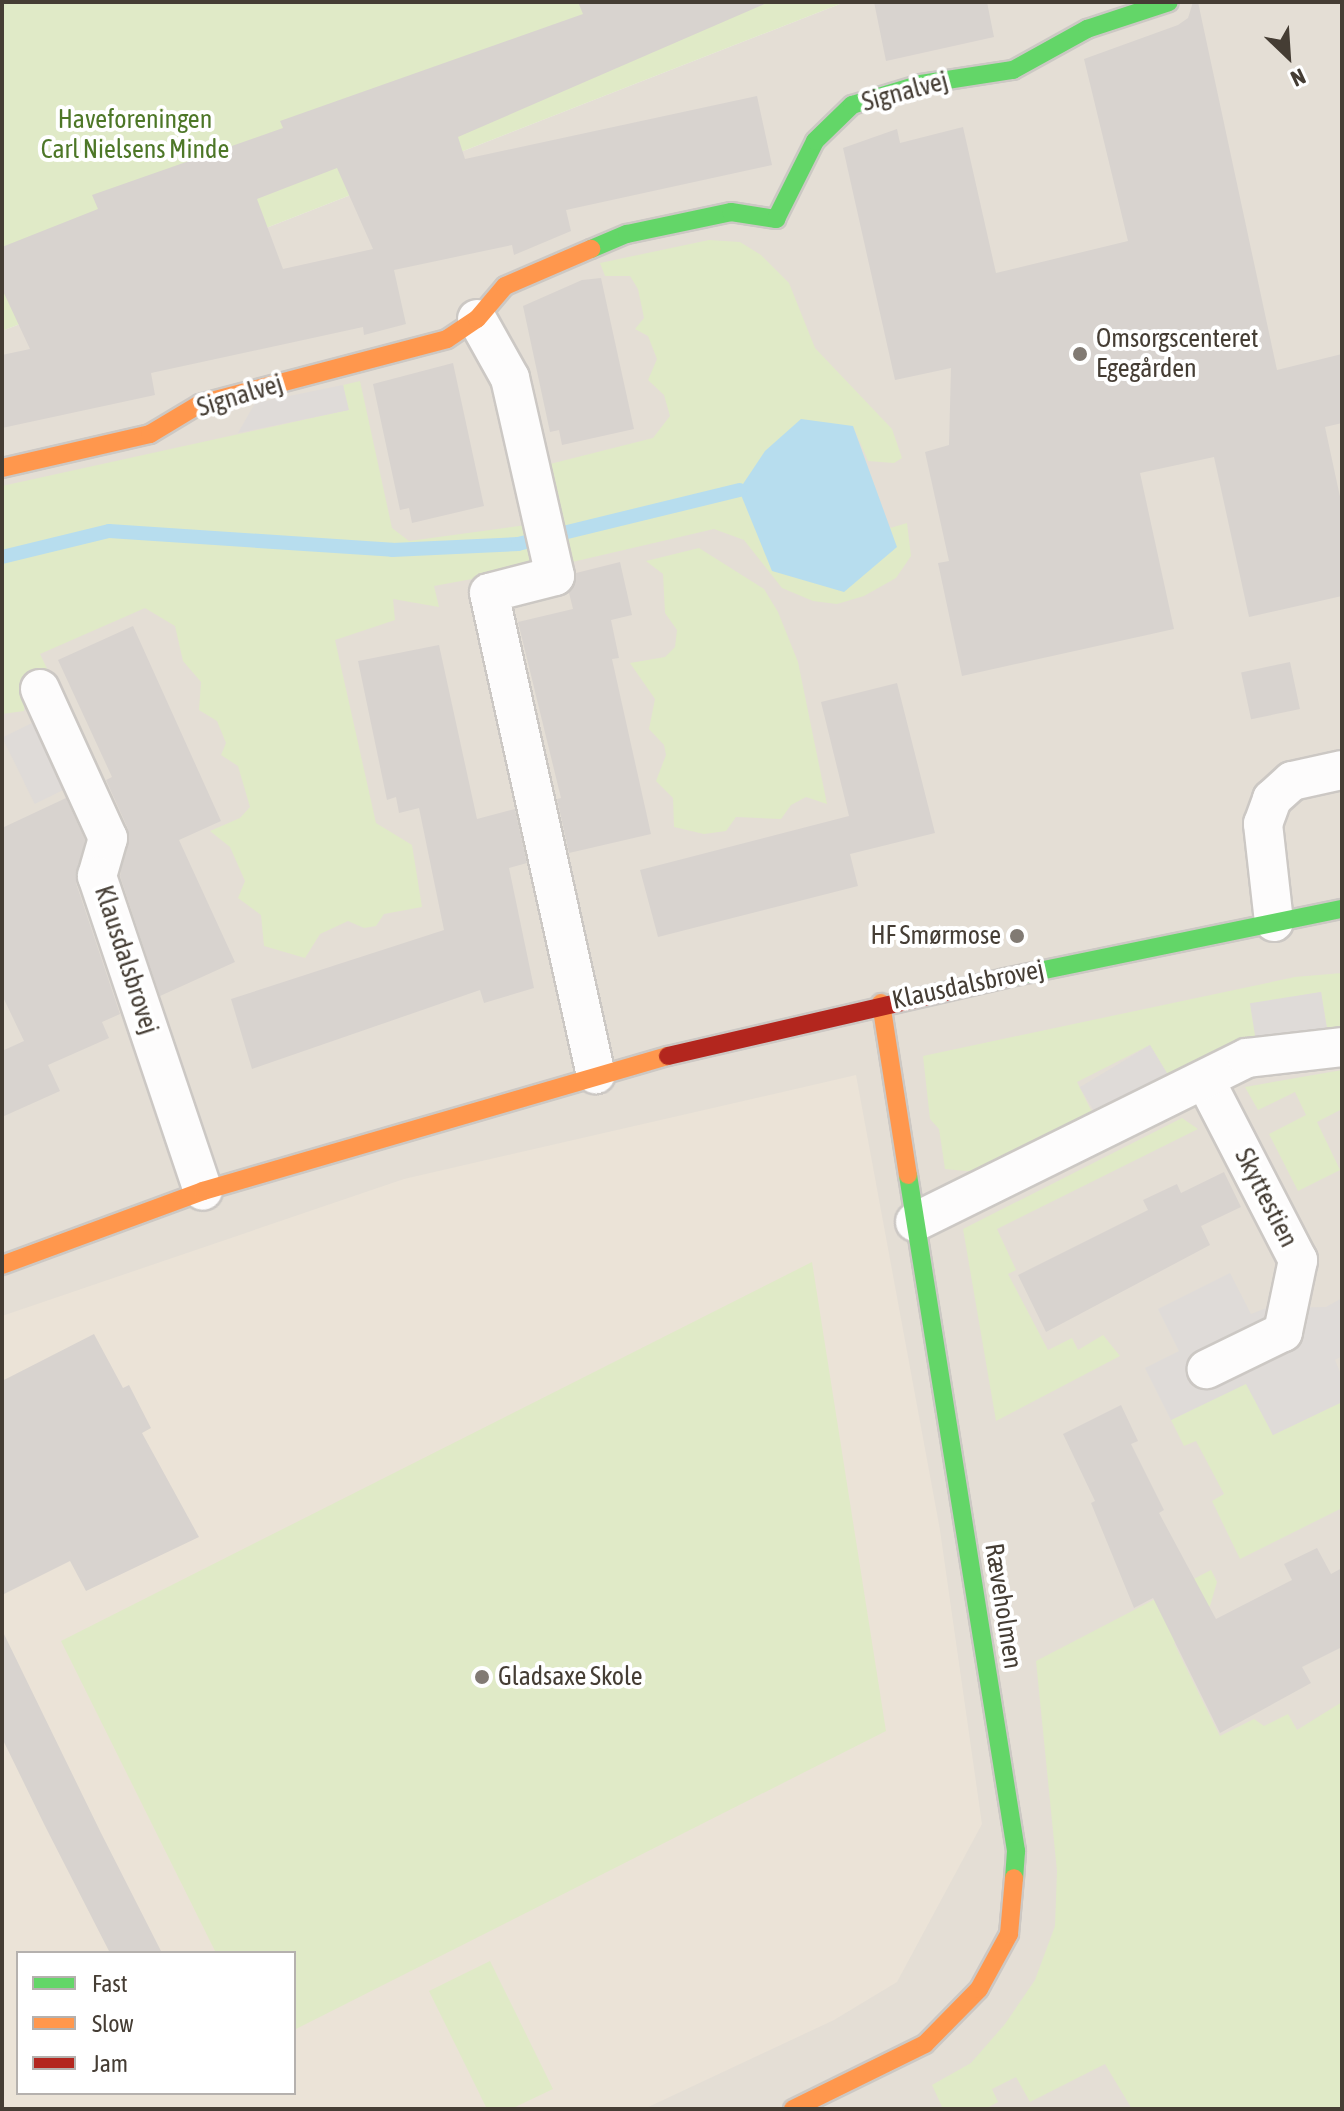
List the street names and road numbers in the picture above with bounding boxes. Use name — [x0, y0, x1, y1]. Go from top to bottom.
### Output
street label: Signalvej — [859, 66, 951, 118]
street label: Signalvej — [194, 368, 286, 424]
street label: Klausdalsbrovej — [87, 882, 165, 1038]
street label: Klausdalsbrovej — [889, 954, 1047, 1016]
street label: Skyttestien — [1228, 1143, 1304, 1253]
street label: Ræveholmen — [978, 1541, 1028, 1671]

